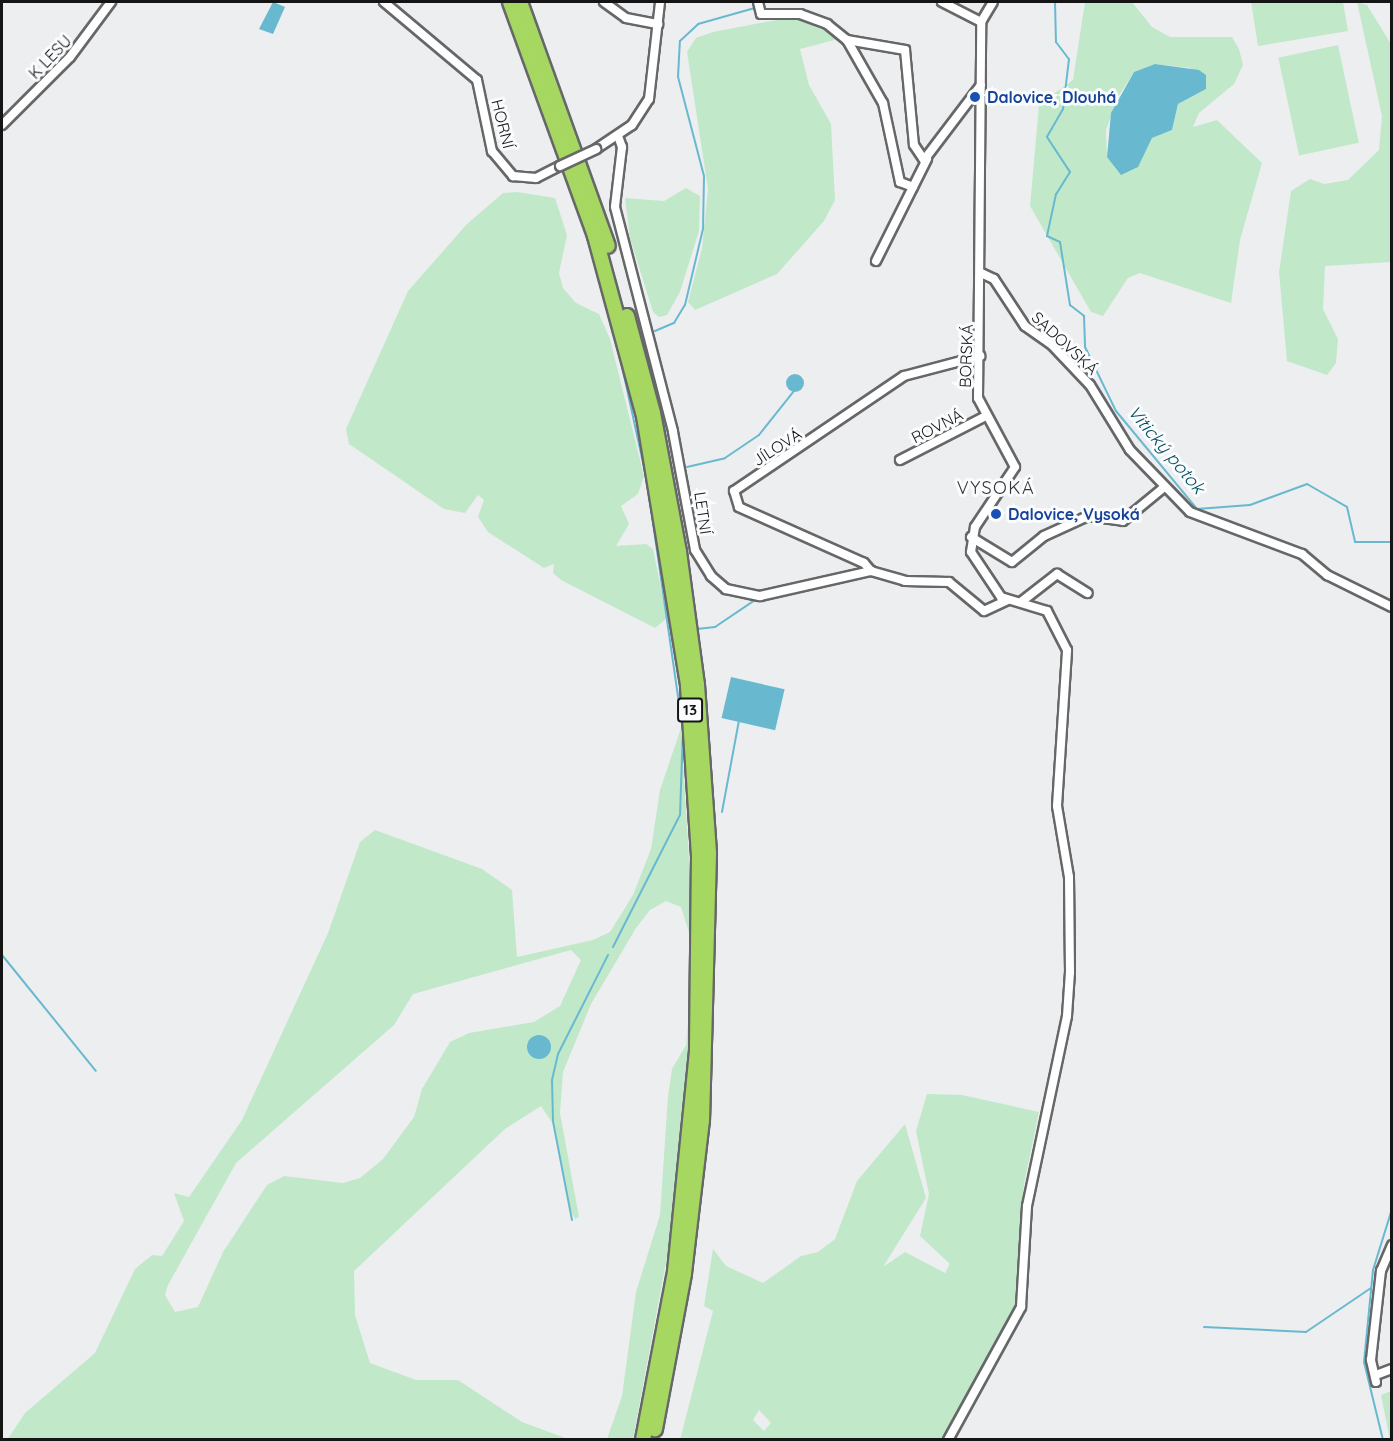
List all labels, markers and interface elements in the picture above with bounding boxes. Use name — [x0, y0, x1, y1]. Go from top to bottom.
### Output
street label: K LESU — [25, 31, 75, 83]
place label: Dalovice, Dlouhá — [987, 87, 1116, 107]
marker: Dalovice, Dlouhá — [968, 90, 982, 104]
street label: HORNÍ — [488, 97, 518, 151]
street label: SADOVSKÁ — [1028, 307, 1102, 379]
street label: BORSKÁ — [955, 324, 977, 388]
water label: Vitický potok — [1123, 402, 1209, 498]
street label: ROVNÁ — [908, 405, 966, 447]
street label: JÍLOVÁ — [749, 424, 805, 470]
district label: VYSOKÁ — [957, 477, 1035, 499]
street label: LETNÍ — [691, 490, 715, 536]
place label: Dalovice, Vysoká — [1008, 504, 1140, 524]
marker: Dalovice, Vysoká — [989, 507, 1003, 521]
road number: 13 — [676, 698, 704, 722]

